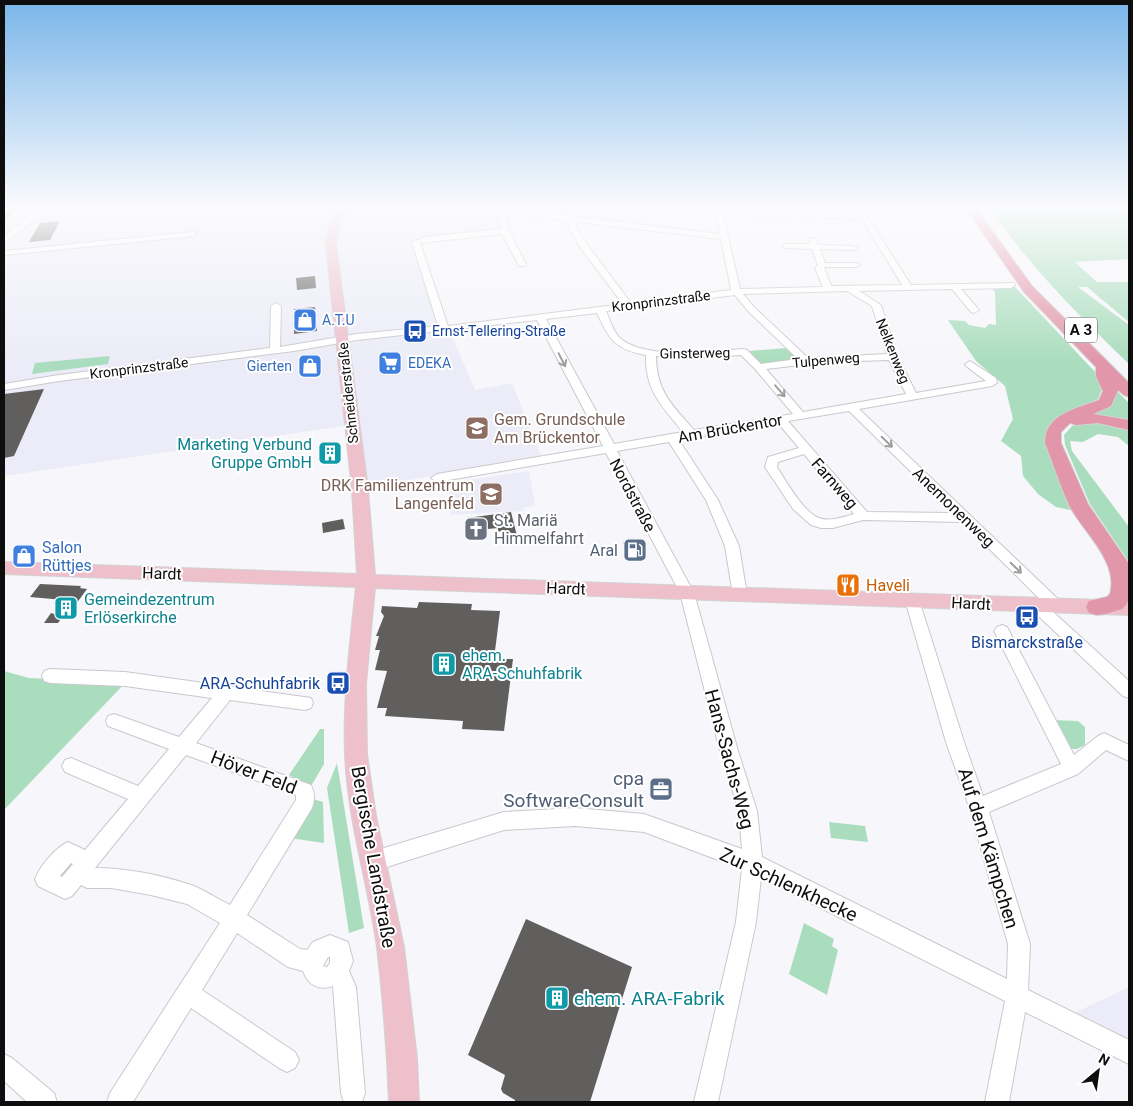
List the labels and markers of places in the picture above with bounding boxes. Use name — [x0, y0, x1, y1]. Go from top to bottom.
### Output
shop icon: A.T.U — [292, 307, 318, 333]
place label: A.T.U — [322, 312, 354, 328]
bus stop icon: Ernst-Tellering-Straße — [402, 318, 428, 344]
place label: Ernst-Tellering-Straße — [432, 323, 566, 339]
supermarket icon: EDEKA — [377, 350, 403, 376]
shop icon: Gierten — [297, 353, 323, 379]
place label: EDEKA — [408, 355, 451, 371]
place label: Gierten — [247, 358, 292, 374]
place label: Gem. Grundschule Am Brückentor — [494, 410, 625, 447]
school or university icon: Gem. Grundschule Am Brückentor — [464, 415, 490, 441]
place label: Marketing Verbund Gruppe GmbH — [177, 435, 312, 472]
building icon: Marketing Verbund Gruppe GmbH — [317, 440, 343, 466]
place label: DRK Familienzentrum Langenfeld — [321, 476, 474, 513]
school or university icon: DRK Familienzentrum Langenfeld — [478, 481, 504, 507]
place label: St. Mariä Himmelfahrt — [494, 511, 584, 548]
church icon: St. Mariä Himmelfahrt — [463, 516, 489, 542]
fuel station icon: Aral — [622, 537, 648, 563]
place label: Salon Rüttjes — [42, 538, 92, 575]
place label: Aral — [590, 541, 618, 560]
shop icon: Salon Rüttjes — [11, 543, 37, 569]
restaurant icon: Haveli — [835, 572, 861, 598]
place label: Haveli — [866, 576, 910, 595]
place label: Gemeindezentrum Erlöserkirche — [84, 590, 215, 627]
building icon: Gemeindezentrum Erlöserkirche — [53, 595, 79, 621]
bus stop icon: Bismarckstraße — [1014, 604, 1040, 630]
place label: Bismarckstraße — [971, 633, 1083, 652]
place label: ehem. ARA-Schuhfabrik — [462, 646, 583, 683]
building icon: ehem. ARA-Schuhfabrik — [431, 651, 457, 677]
bus stop icon: ARA-Schuhfabrik — [325, 670, 351, 696]
place label: ARA-Schuhfabrik — [200, 674, 321, 693]
place label: cpa SoftwareConsult — [503, 767, 644, 812]
office icon: cpa SoftwareConsult — [648, 776, 674, 802]
building icon: ehem. ARA-Fabrik — [544, 985, 570, 1011]
place label: ehem. ARA-Fabrik — [574, 987, 725, 1010]

